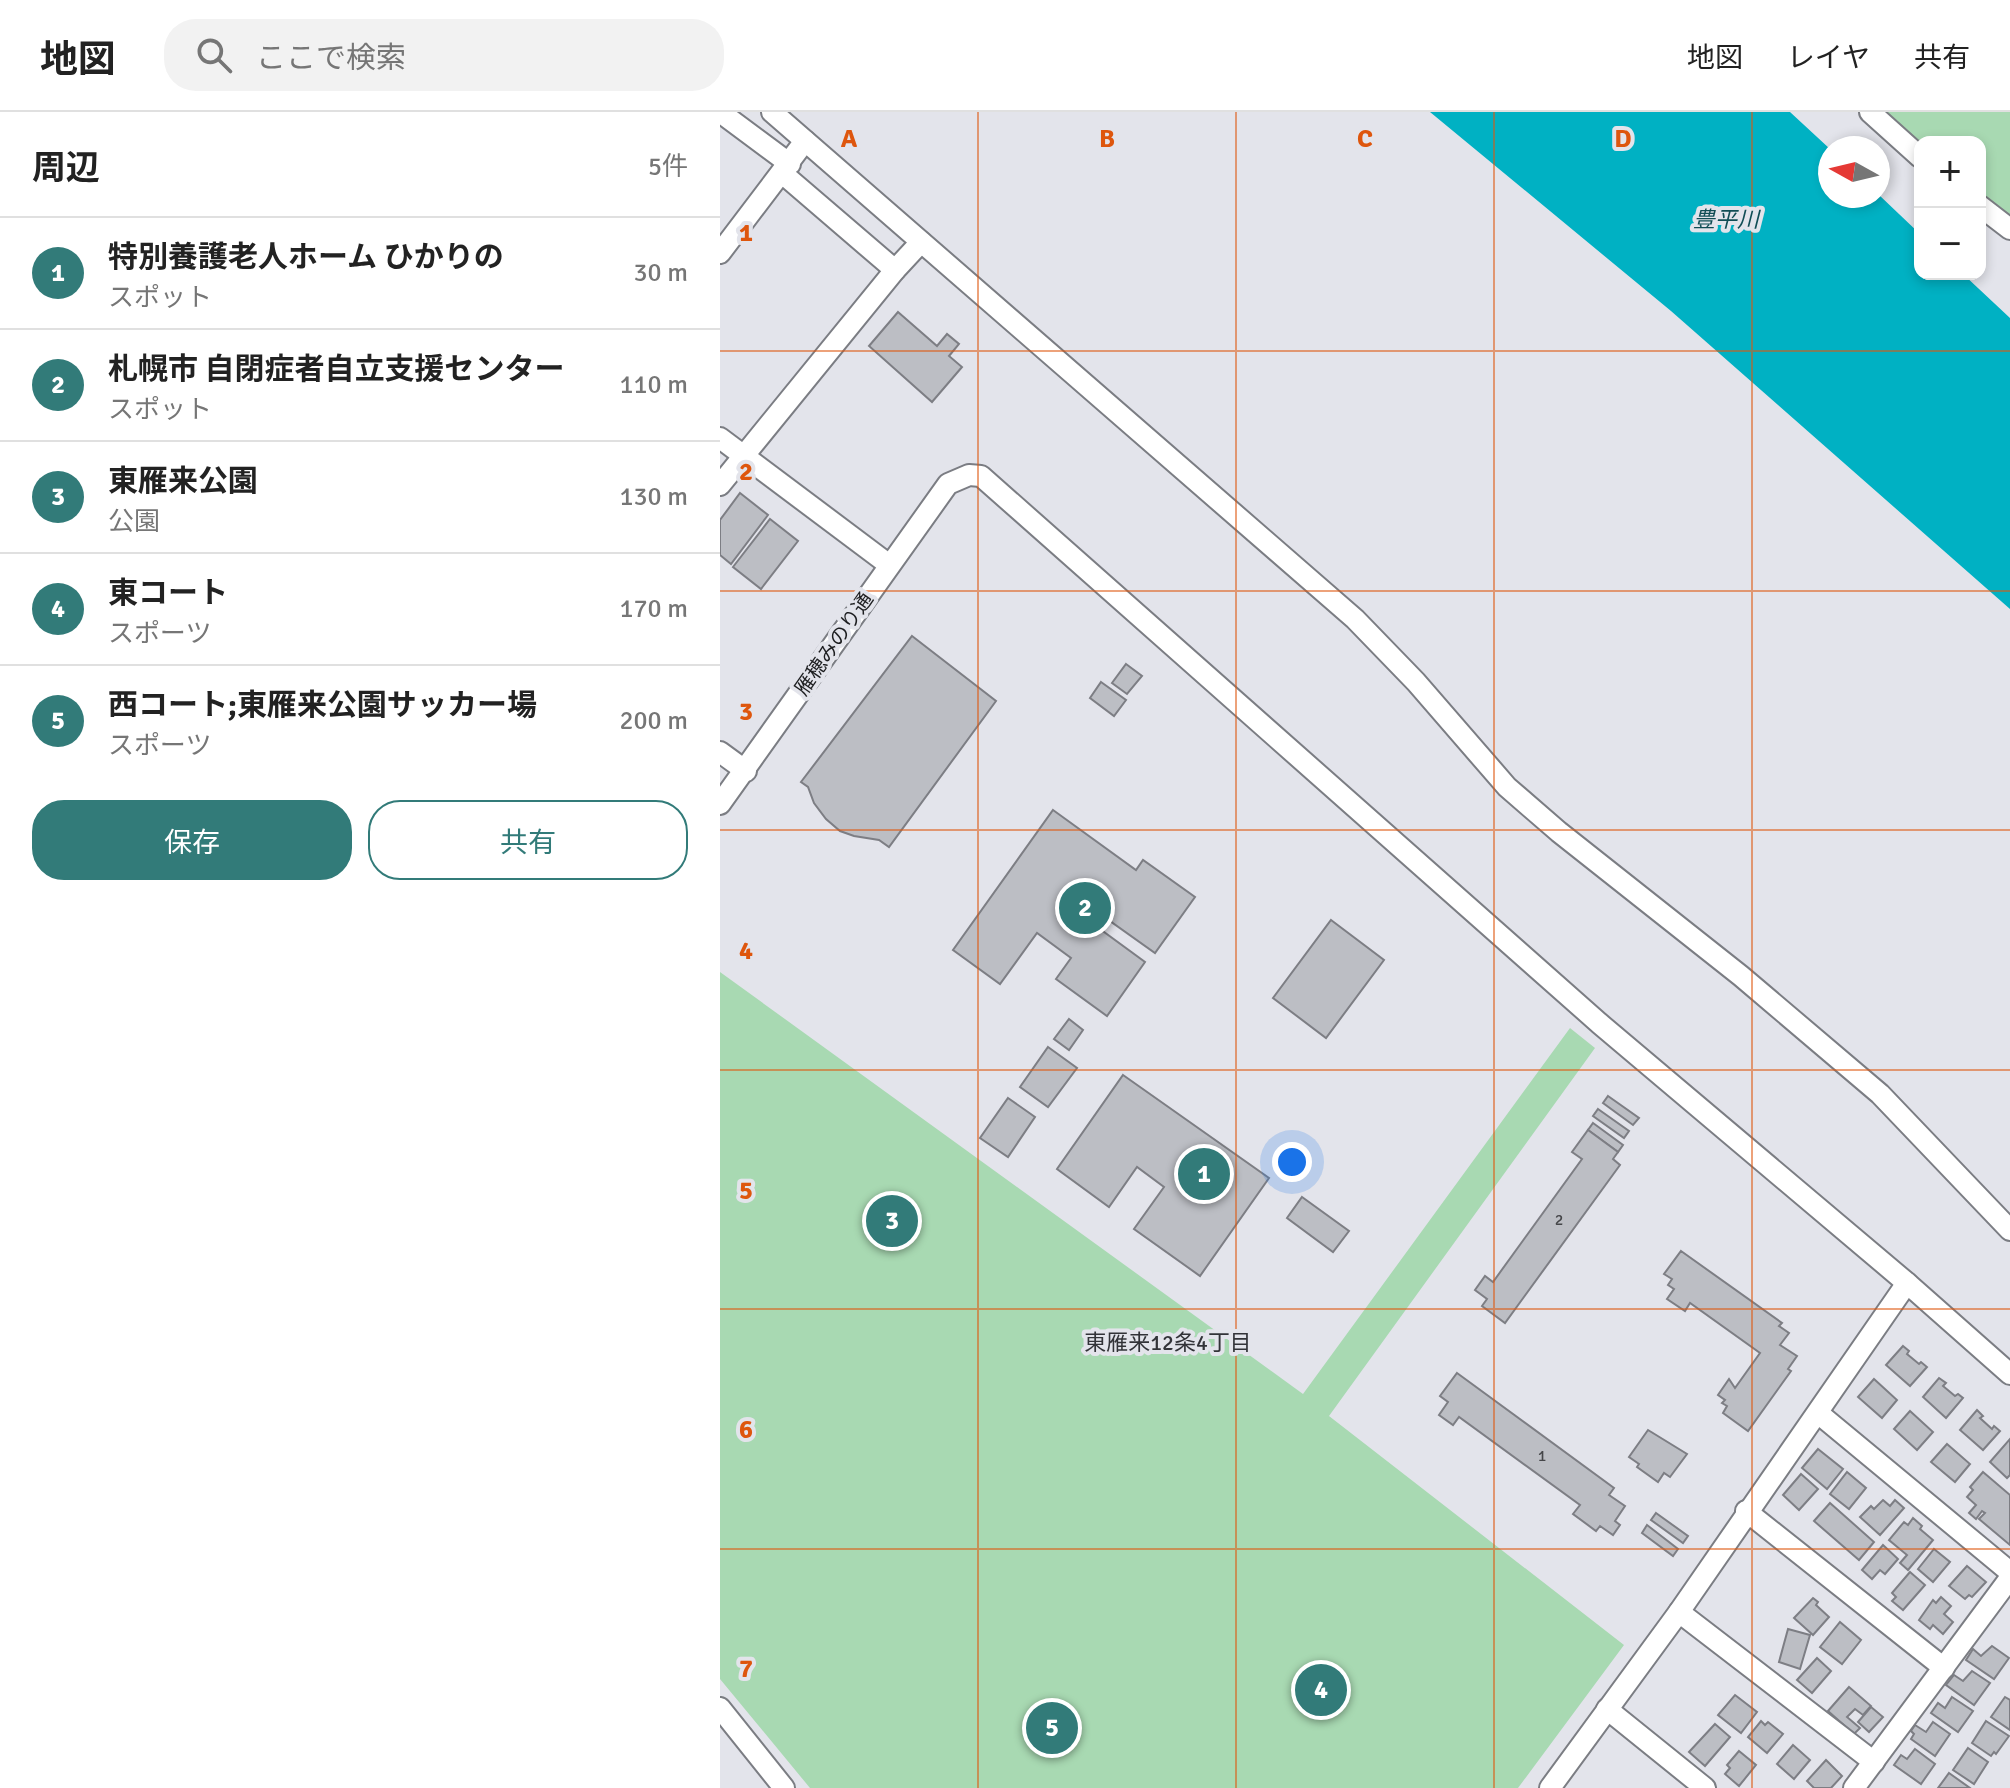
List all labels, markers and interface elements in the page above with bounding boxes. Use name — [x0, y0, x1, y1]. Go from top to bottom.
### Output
search box — [164, 19, 724, 91]
icon: search — [192, 33, 236, 77]
text: 地図 — [40, 36, 116, 83]
text: ここで検索 — [256, 40, 406, 77]
text: 地図 — [1687, 41, 1743, 75]
text: レイヤ — [1787, 41, 1870, 75]
text: 共有 — [1914, 41, 1970, 75]
text: A — [841, 123, 858, 155]
text: B — [1099, 123, 1115, 155]
text: C — [1357, 123, 1373, 155]
text: D — [1614, 123, 1632, 155]
north arrow — [1818, 136, 1890, 208]
map controls — [1914, 136, 1986, 280]
button: + — [1914, 136, 1986, 208]
text: 周辺 — [32, 147, 100, 189]
text: 5件 — [648, 151, 688, 183]
water label: 豊平川 — [1693, 206, 1761, 233]
button: − — [1914, 208, 1986, 280]
text: 1 — [739, 217, 753, 249]
text: 特別養護老人ホーム ひかりの — [108, 239, 504, 276]
text: 1 — [51, 257, 65, 289]
text: 30 m — [633, 257, 688, 289]
text: スポット — [108, 282, 212, 314]
text: 札幌市 自閉症者自立支援センター — [108, 351, 565, 388]
text: 2 — [51, 369, 65, 401]
text: 110 m — [619, 369, 688, 401]
text: スポット — [108, 394, 212, 426]
text: 2 — [739, 456, 753, 488]
text: 東雁来公園 — [108, 463, 258, 500]
text: 3 — [51, 481, 65, 513]
text: 130 m — [619, 481, 688, 513]
text: 公園 — [108, 506, 160, 538]
text: 東コート — [108, 575, 228, 612]
street label: 雁穂みのり通 — [789, 588, 879, 700]
text: 4 — [51, 593, 65, 625]
text: 170 m — [619, 593, 688, 625]
text: スポーツ — [108, 618, 211, 650]
text: 西コート;東雁来公園サッカー場 — [108, 687, 537, 724]
text: 3 — [739, 696, 753, 728]
text: 5 — [51, 705, 65, 737]
text: 200 m — [619, 705, 688, 737]
text: スポーツ — [108, 730, 211, 762]
button: 保存 — [32, 800, 352, 880]
button: 共有 — [368, 800, 688, 880]
pin: 2 — [1059, 878, 1111, 938]
text: 4 — [739, 935, 753, 967]
your location — [1272, 1142, 1312, 1182]
pin: 1 — [1178, 1144, 1230, 1204]
text: 5 — [739, 1175, 753, 1207]
pin: 3 — [866, 1191, 918, 1251]
house number: 2 — [1555, 1210, 1563, 1230]
district label: 東雁来12条4丁目 — [1084, 1329, 1252, 1356]
text: 6 — [739, 1414, 753, 1446]
house number: 1 — [1538, 1446, 1546, 1466]
text: 7 — [739, 1653, 753, 1685]
pin: 4 — [1295, 1660, 1347, 1720]
pin: 5 — [1026, 1698, 1078, 1758]

